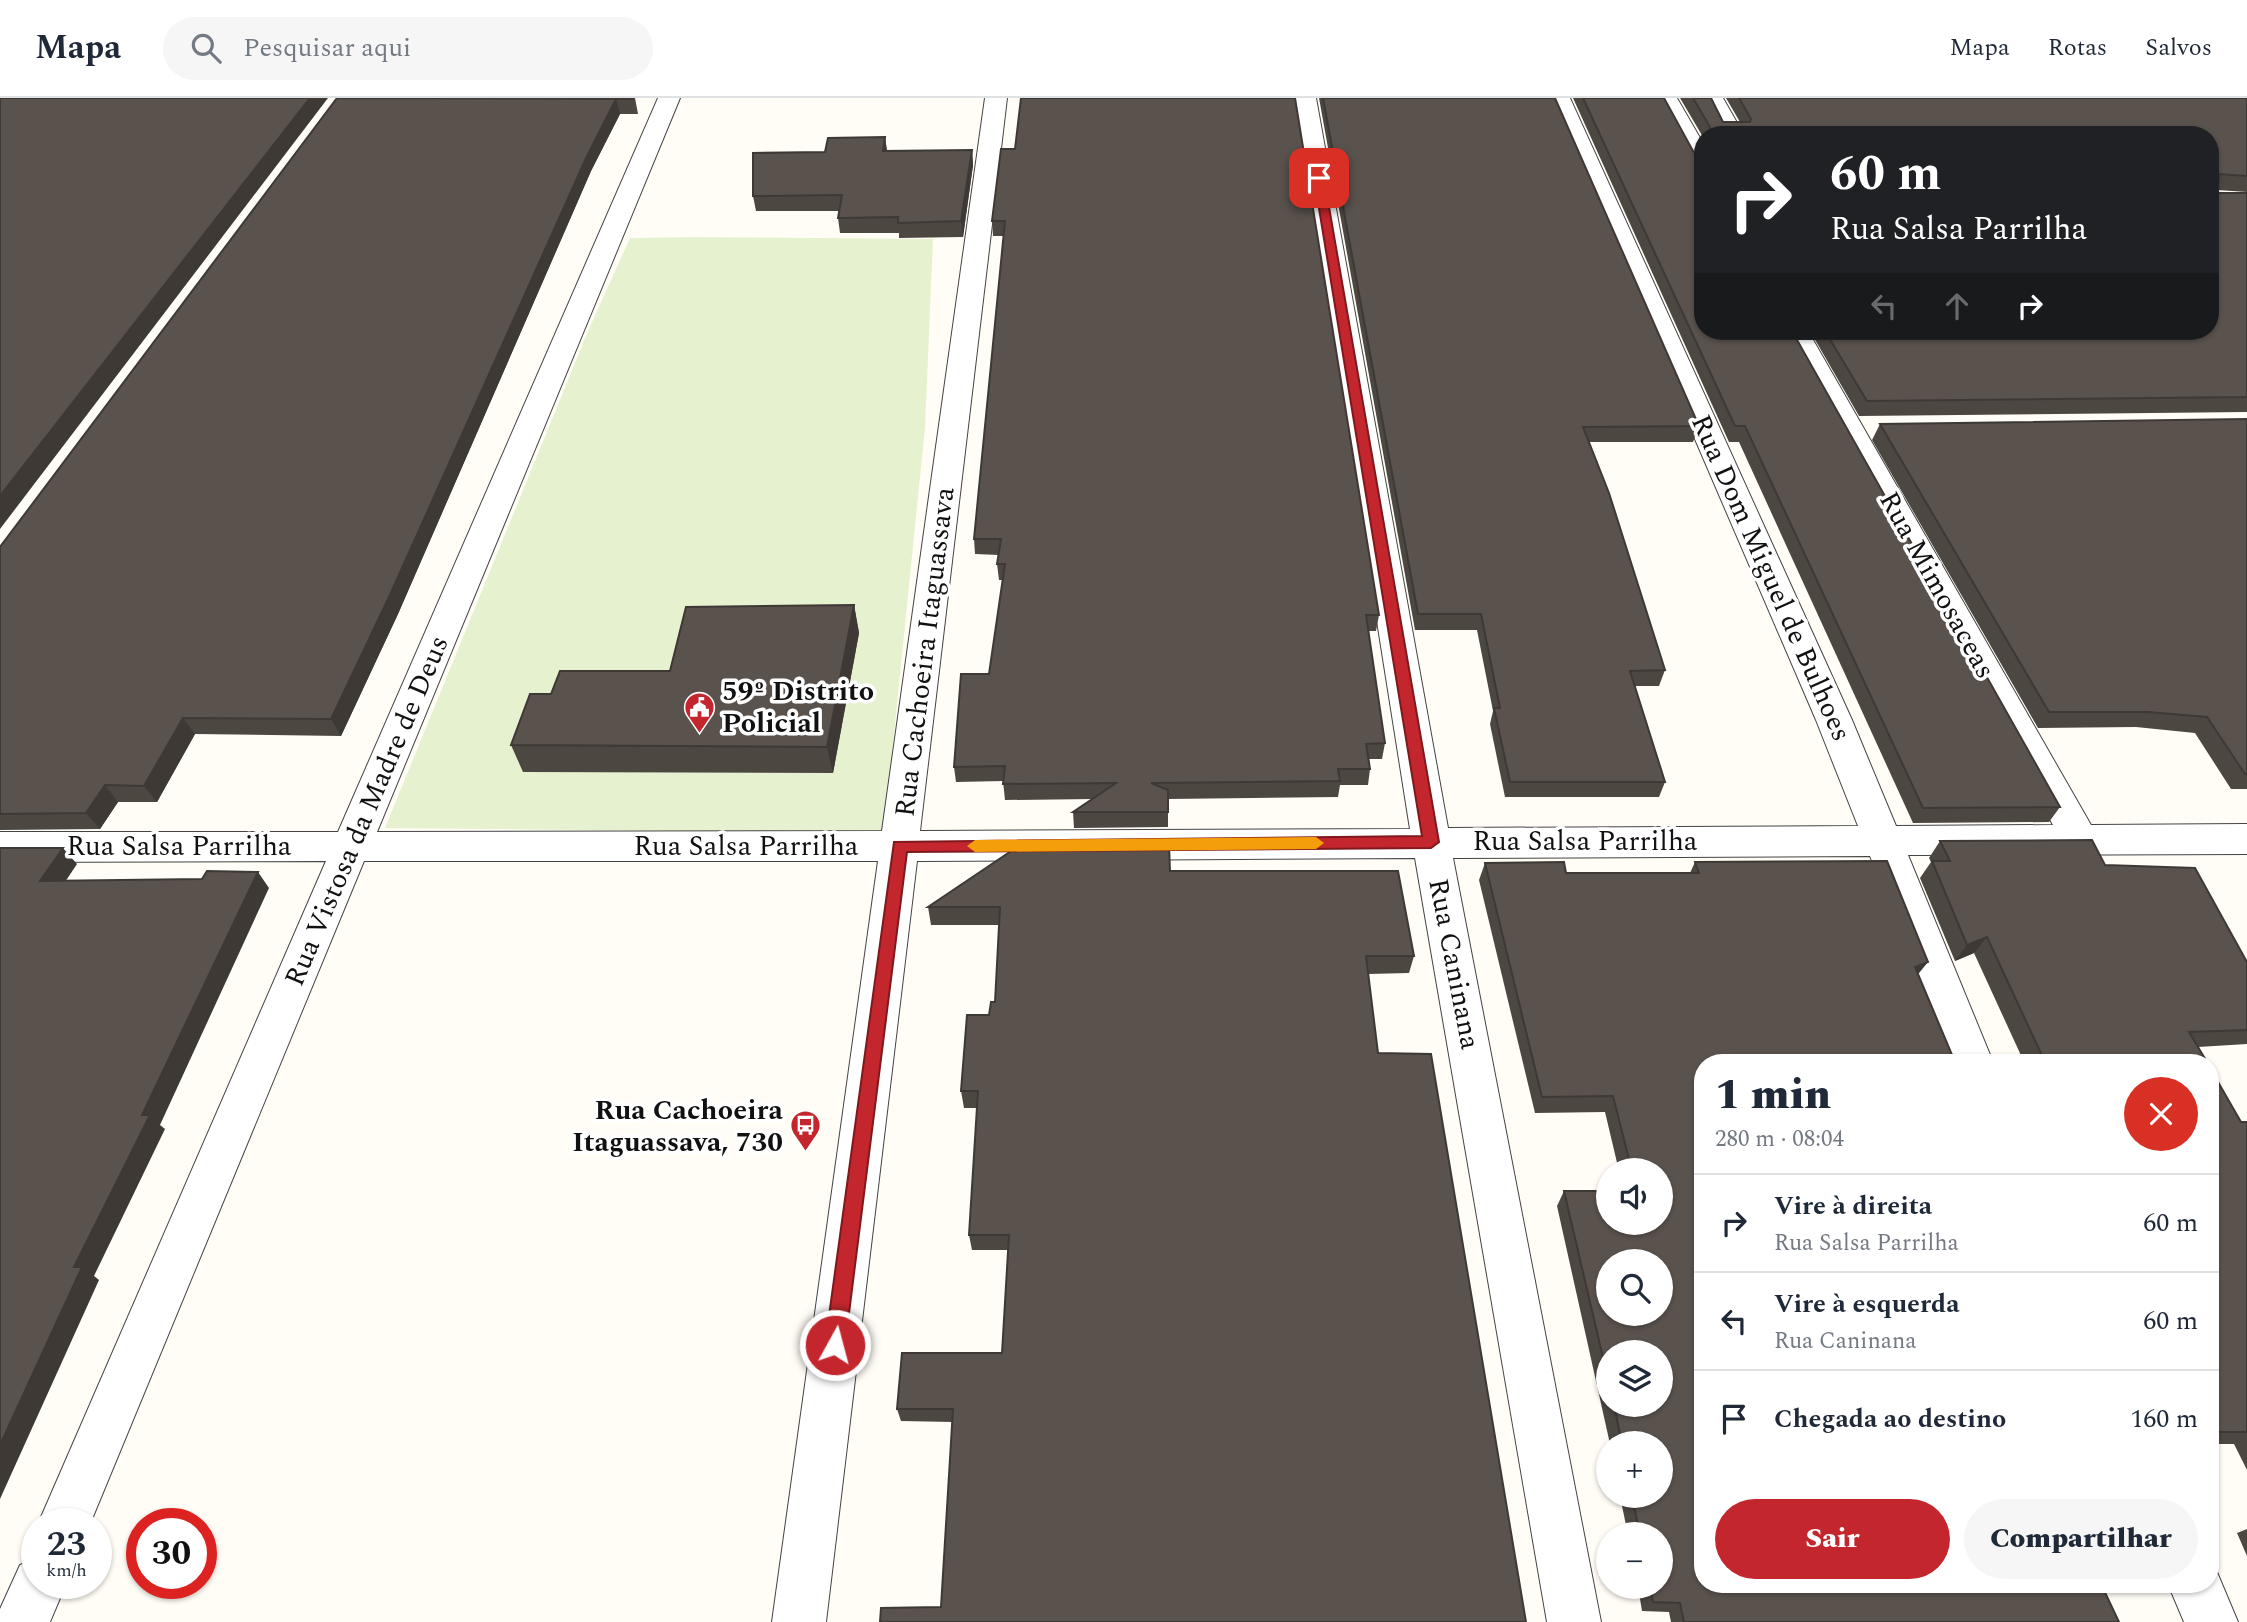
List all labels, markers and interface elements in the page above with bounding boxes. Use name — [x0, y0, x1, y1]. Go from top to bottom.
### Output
search box — [163, 17, 653, 80]
text: Mapa — [35, 23, 121, 73]
text: Pesquisar aqui — [243, 28, 411, 68]
icon: search — [187, 29, 225, 67]
text: Mapa — [1950, 30, 2010, 66]
text: Rotas — [2048, 30, 2107, 66]
text: Salvos — [2145, 30, 2212, 66]
text: 60 m — [1830, 137, 1941, 212]
pin — [1289, 148, 1349, 208]
icon: right — [1715, 154, 1806, 245]
icon: arrive — [1300, 159, 1338, 197]
text: Rua Salsa Parrilha — [1830, 205, 2087, 254]
icon: left — [1865, 287, 1903, 325]
icon: ahead — [1938, 287, 1976, 325]
icon: right — [2011, 287, 2049, 325]
street label: Rua Dom Miguel de Bulhoes — [1679, 408, 1863, 748]
street label: Rua Mimosaceas — [1868, 483, 2006, 687]
street label: Rua Cachoeira Itaguassava — [883, 484, 967, 819]
street label: Rua Vistosa da Madre de Deus — [273, 629, 461, 993]
place label: 59º Distrito Policial — [722, 670, 874, 745]
public building icon: 59º Distrito Policial — [682, 690, 716, 734]
street label: Rua Salsa Parrilha — [1473, 820, 1698, 863]
street label: Rua Salsa Parrilha — [67, 825, 292, 868]
street label: Rua Salsa Parrilha — [634, 825, 859, 868]
street label: Rua Caninana — [1416, 875, 1492, 1054]
text: 1 min — [1715, 1064, 1831, 1127]
button: close — [2124, 1077, 2198, 1151]
place label: Rua Cachoeira Itaguassava, 730 — [572, 1089, 784, 1164]
bus stop icon: Rua Cachoeira Itaguassava, 730 — [789, 1109, 823, 1153]
text: 280 m · 08:04 — [1715, 1122, 1844, 1157]
map controls — [1596, 1158, 1673, 1599]
button: sound — [1596, 1158, 1673, 1235]
text: Vire à direita — [1774, 1186, 1932, 1226]
text: 60 m — [2143, 1203, 2198, 1243]
icon: right — [1715, 1204, 1753, 1242]
text: Rua Salsa Parrilha — [1774, 1226, 1959, 1261]
button: search — [1596, 1249, 1673, 1326]
text: Vire à esquerda — [1774, 1284, 1960, 1324]
text: 60 m — [2143, 1301, 2198, 1341]
icon: left — [1715, 1302, 1753, 1340]
position arrow — [798, 1308, 872, 1382]
text: Rua Caninana — [1774, 1324, 1917, 1359]
button: layers — [1596, 1340, 1673, 1417]
text: Chegada ao destino — [1774, 1399, 2006, 1439]
text: 160 m — [2130, 1399, 2198, 1439]
icon: arrive — [1715, 1400, 1753, 1438]
button: + — [1596, 1431, 1673, 1508]
button: Sair — [1715, 1499, 1950, 1579]
button: Compartilhar — [1964, 1499, 2198, 1579]
speed limit sign: 30 — [126, 1508, 217, 1599]
text: 23 — [47, 1518, 86, 1571]
button: − — [1596, 1522, 1673, 1599]
text: km/h — [46, 1557, 87, 1584]

